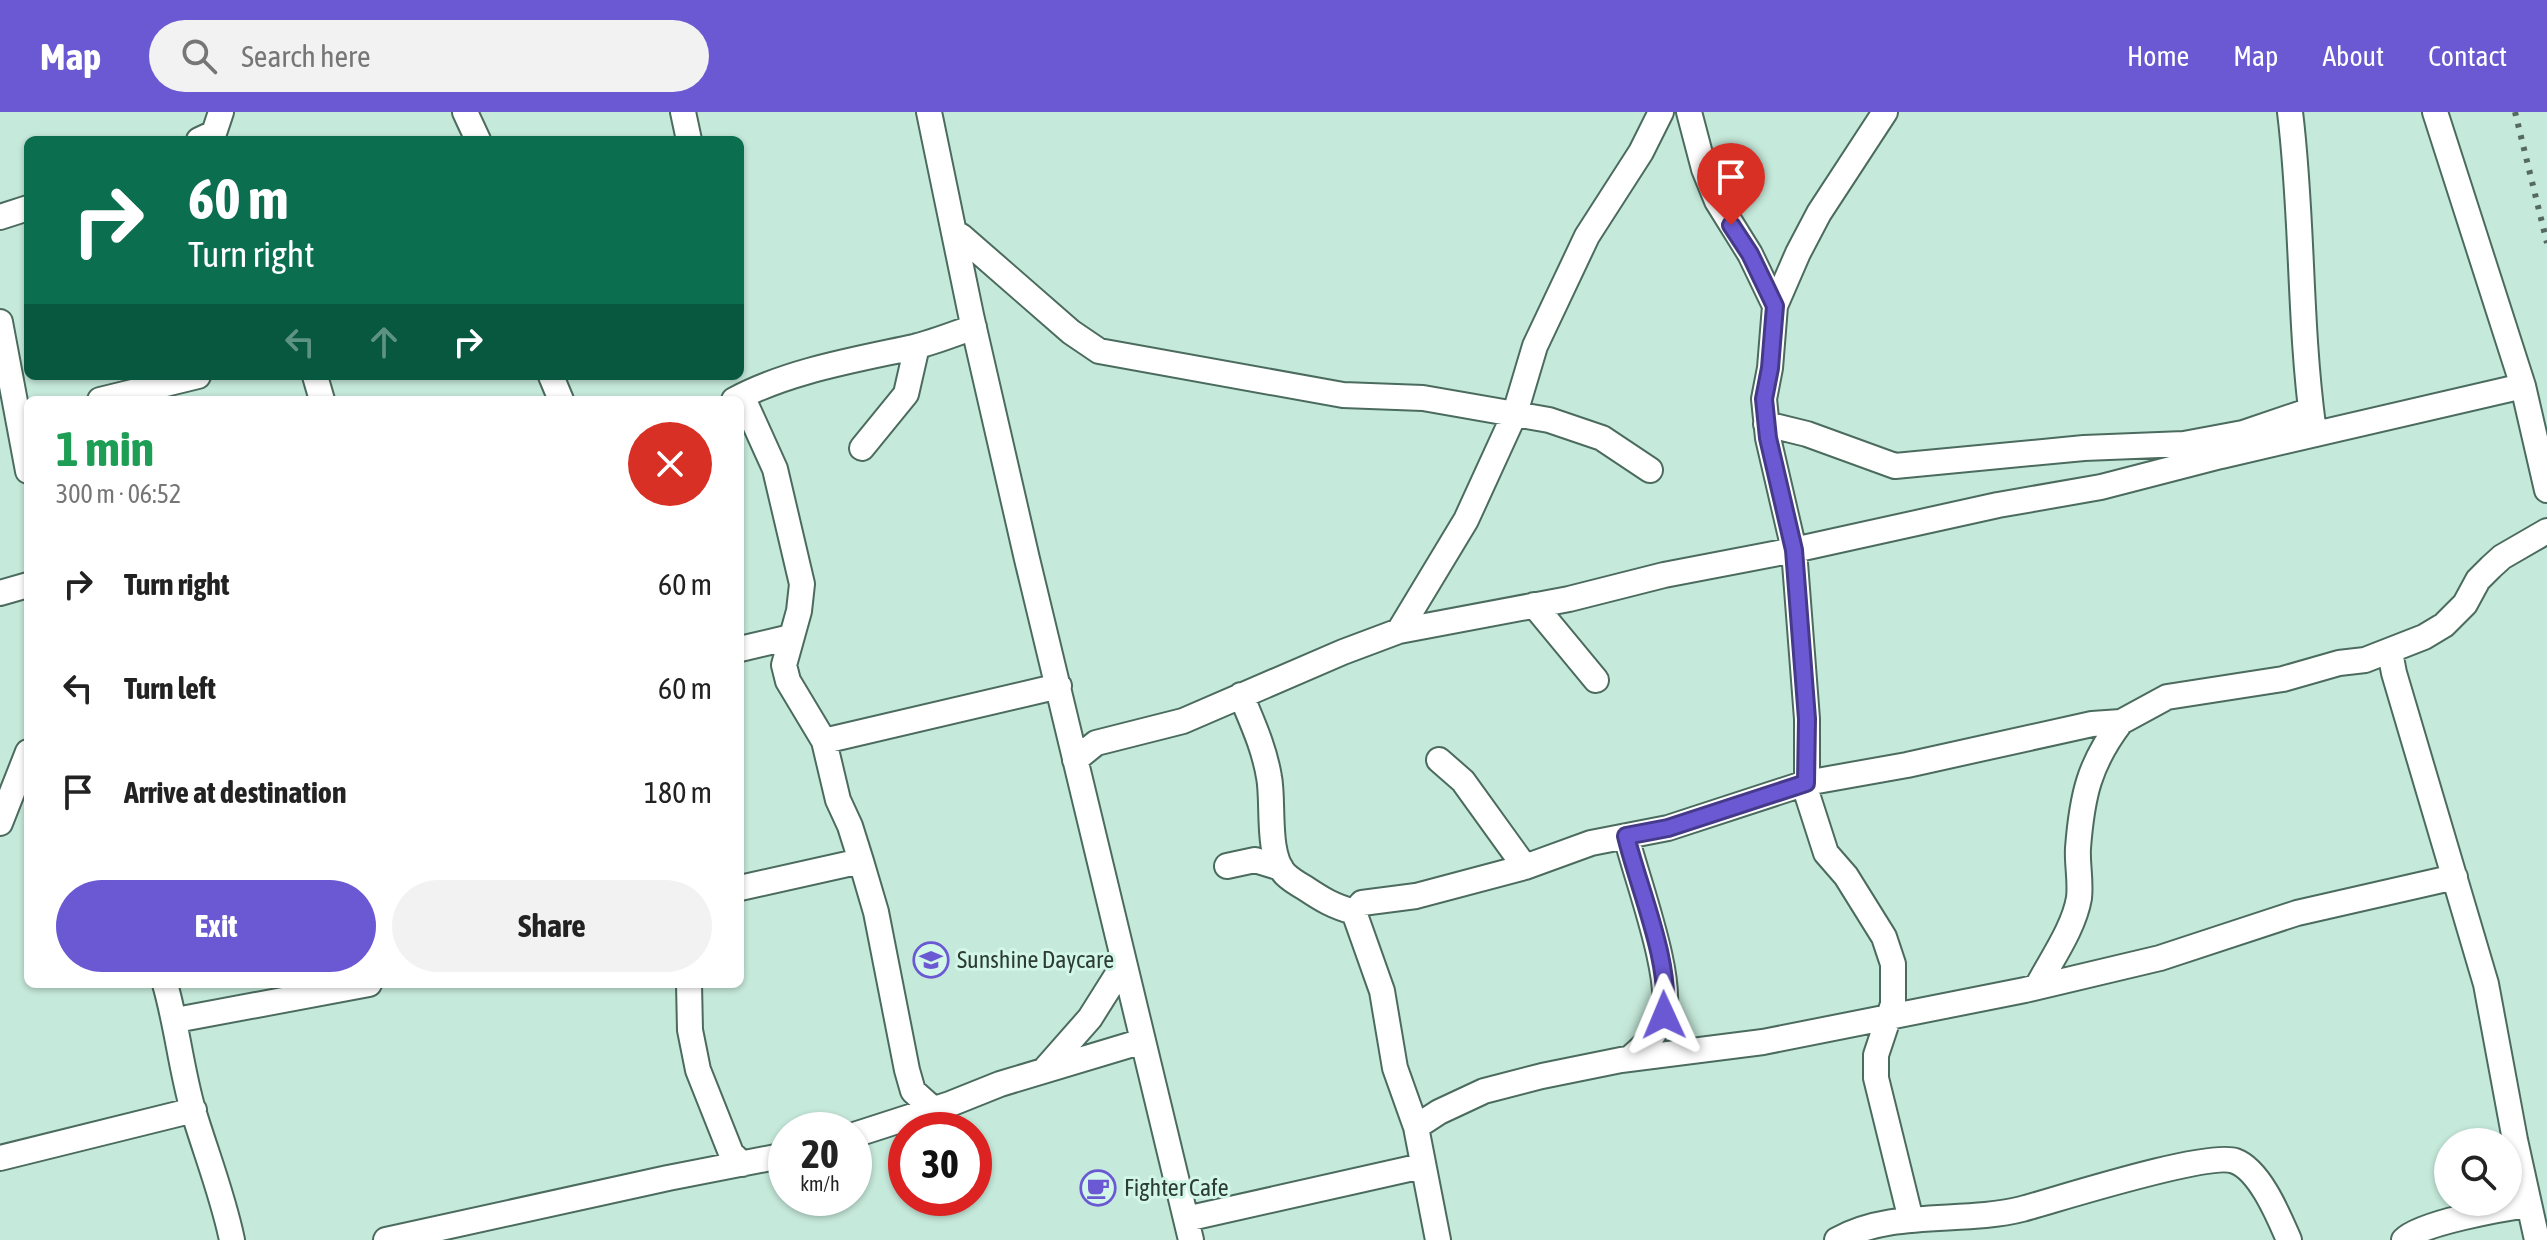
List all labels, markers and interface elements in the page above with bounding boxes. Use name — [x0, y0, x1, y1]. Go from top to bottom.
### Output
search box — [149, 20, 709, 92]
icon: search — [177, 34, 221, 78]
text: Map — [40, 35, 101, 78]
text: Search here — [241, 39, 371, 73]
text: Home — [2127, 40, 2189, 72]
text: Map — [2233, 40, 2278, 72]
text: About — [2322, 40, 2384, 72]
text: Contact — [2428, 40, 2507, 72]
pin — [1697, 143, 1765, 225]
icon: arrive — [1709, 155, 1753, 199]
text: 60 m — [188, 167, 289, 231]
icon: right — [56, 168, 160, 272]
text: Turn right — [188, 233, 315, 275]
icon: left — [278, 320, 322, 364]
icon: ahead — [362, 320, 406, 364]
icon: right — [446, 320, 490, 364]
text: 1 min — [56, 421, 154, 476]
button: close — [628, 422, 712, 506]
text: 300 m · 06:52 — [56, 479, 181, 509]
icon: right — [56, 562, 100, 606]
text: Turn right — [124, 567, 230, 601]
text: 60 m — [658, 567, 712, 601]
icon: left — [56, 666, 100, 710]
text: Turn left — [124, 671, 216, 705]
text: 60 m — [658, 671, 712, 705]
icon: arrive — [56, 770, 100, 814]
text: Arrive at destination — [124, 775, 346, 809]
text: 180 m — [644, 775, 712, 809]
button: Exit — [56, 880, 376, 972]
button: Share — [392, 880, 712, 972]
school or university icon: Sunshine Daycare — [912, 941, 950, 979]
place label: Sunshine Daycare — [957, 946, 1114, 973]
position arrow — [1622, 973, 1706, 1057]
speed limit sign: 30 — [888, 1112, 992, 1216]
map controls — [2434, 1128, 2522, 1216]
button: search — [2434, 1128, 2522, 1216]
text: 20 — [801, 1131, 839, 1176]
cafe icon: Fighter Cafe — [1079, 1169, 1117, 1207]
text: km/h — [800, 1172, 840, 1195]
place label: Fighter Cafe — [1124, 1174, 1229, 1201]

